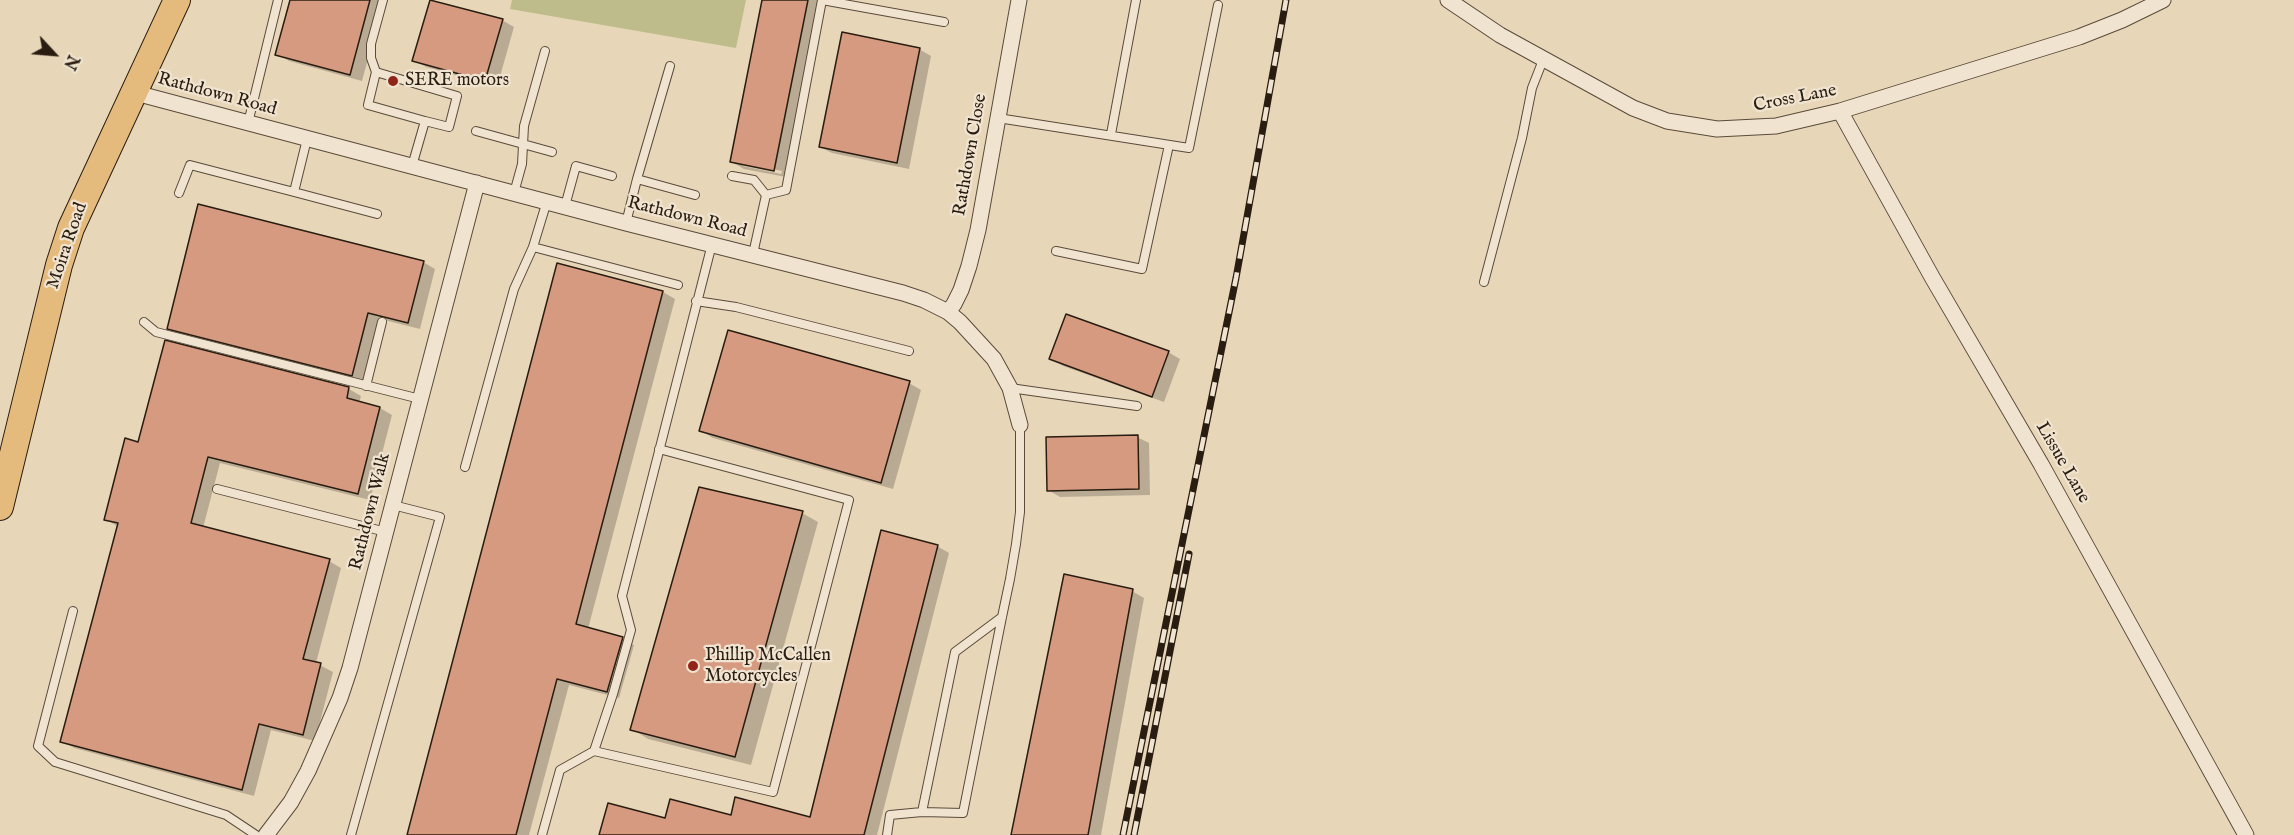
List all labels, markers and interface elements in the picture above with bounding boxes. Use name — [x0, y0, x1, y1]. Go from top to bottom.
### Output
north arrow — [24, 24, 84, 84]
text: N — [58, 51, 82, 72]
street label: Rathdown Road — [155, 69, 279, 121]
place label: SERE motors — [405, 70, 509, 92]
marker: SERE motors — [386, 74, 400, 88]
street label: Cross Lane — [1752, 80, 1838, 118]
street label: Rathdown Close — [950, 92, 992, 218]
street label: Rathdown Road — [625, 193, 749, 243]
street label: Moira Road — [43, 200, 93, 292]
street label: Lissue Lane — [2030, 419, 2094, 507]
street label: Rathdown Walk — [346, 451, 396, 573]
place label: Phillip McCallen Motorcycles — [705, 645, 831, 688]
marker: Phillip McCallen Motorcycles — [686, 659, 700, 673]

